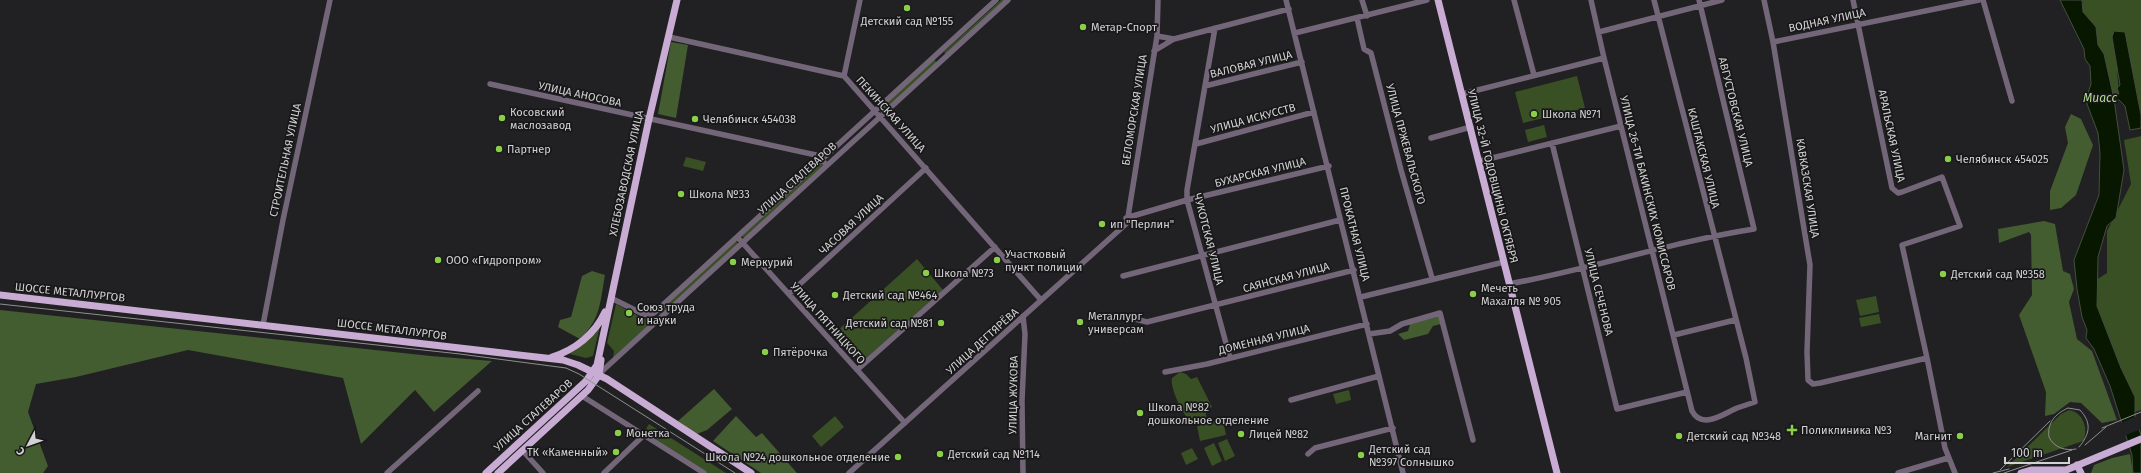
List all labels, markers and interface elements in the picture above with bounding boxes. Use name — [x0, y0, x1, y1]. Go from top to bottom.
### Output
marker: Детский сад №155 — [902, 3, 912, 13]
street label: ВОДНАЯ УЛИЦА — [1787, 6, 1867, 35]
place label: Детский сад №155 — [860, 15, 954, 28]
place label: Метар-Спорт — [1091, 21, 1157, 34]
marker: Метар-Спорт — [1078, 22, 1088, 32]
street label: ВАЛОВАЯ УЛИЦА — [1209, 48, 1294, 81]
street label: БЕЛОМОРСКАЯ УЛИЦА — [1119, 53, 1150, 166]
street label: АВГУСТОВСКАЯ УЛИЦА — [1716, 56, 1756, 169]
street label: ПЕКИНСКАЯ УЛИЦА — [853, 74, 929, 155]
street label: УЛИЦА АНОСОВА — [537, 79, 623, 110]
street label: УЛИЦА ПРЖЕВАЛЬСКОГО — [1383, 82, 1428, 206]
street label: УЛИЦА 32-Й ГОДОВЩИНЫ ОКТЯБРЯ — [1465, 88, 1520, 265]
street label: АРАЛЬСКАЯ УЛИЦА — [1875, 89, 1908, 184]
water label: Миасс — [2083, 91, 2117, 105]
street label: УЛИЦА 26-ТИ БАКИНСКИХ КОМИССАРОВ — [1617, 94, 1678, 292]
street label: СТРОИТЕЛЬНАЯ УЛИЦА — [267, 101, 304, 218]
street label: УЛИЦА ИСКУССТВ — [1209, 101, 1297, 136]
place label: Косовский маслозавод — [510, 106, 571, 132]
street label: КАШТАКСКАЯ УЛИЦА — [1685, 106, 1722, 210]
street label: ХЛЕБОЗАВОДСКАЯ УЛИЦА — [607, 108, 646, 237]
place label: Школа №71 — [1542, 108, 1601, 121]
marker: Школа №71 — [1529, 109, 1539, 119]
marker: Косовский маслозавод — [497, 113, 507, 123]
place label: Челябинск 454038 — [703, 113, 796, 126]
marker: Челябинск 454038 — [690, 114, 700, 124]
street label: КАВКАЗСКАЯ УЛИЦА — [1793, 137, 1822, 239]
street label: УЛИЦА СТАЛЕВАРОВ — [755, 139, 840, 217]
place label: Партнер — [507, 143, 551, 156]
marker: Партнер — [494, 144, 504, 154]
place label: Челябинск 454025 — [1956, 153, 2049, 166]
marker: Челябинск 454025 — [1943, 154, 1953, 164]
street label: БУХАРСКАЯ УЛИЦА — [1213, 155, 1308, 190]
street label: ПРОКАТНАЯ УЛИЦА — [1337, 186, 1373, 283]
place label: Школа №33 — [689, 188, 750, 201]
marker: Школа №33 — [676, 189, 686, 199]
street label: ЧАСОВАЯ УЛИЦА — [817, 191, 887, 257]
street label: ЧУКОТСКАЯ УЛИЦА — [1191, 192, 1226, 287]
place label: ип "Перлин" — [1110, 218, 1174, 231]
marker: ип "Перлин" — [1097, 219, 1107, 229]
street label: УЛИЦА СЕЧЕНОВА — [1581, 247, 1616, 338]
place label: Участковый пункт полиции — [1005, 248, 1082, 274]
place label: ООО «Гидропром» — [446, 254, 542, 267]
marker: ООО «Гидропром» — [433, 255, 443, 265]
marker: Участковый пункт полиции — [992, 255, 1002, 265]
place label: Меркурий — [741, 256, 793, 269]
marker: Меркурий — [728, 257, 738, 267]
street label: САЯНСКАЯ УЛИЦА — [1241, 259, 1332, 295]
place label: Школа №73 — [934, 267, 994, 280]
marker: Школа №73 — [921, 268, 931, 278]
place label: Детский сад №358 — [1950, 268, 2045, 281]
marker: Детский сад №358 — [1938, 269, 1948, 279]
street label: ШОССЕ МЕТАЛЛУРГОВ — [14, 280, 126, 305]
street label: УЛИЦА ПЯТНИЦКОГО — [787, 280, 868, 367]
place label: Мечеть Махалля № 905 — [1481, 282, 1562, 308]
place label: Детский сад №464 — [842, 289, 937, 302]
marker: Мечеть Махалля № 905 — [1468, 289, 1478, 299]
marker: Детский сад №464 — [830, 290, 840, 300]
place label: Союз труда и науки — [637, 301, 695, 327]
street label: УЛИЦА ДЕГТЯРЁВА — [943, 304, 1022, 377]
marker: Союз труда и науки — [624, 308, 634, 318]
place label: Металлург универсам — [1088, 310, 1144, 336]
street label: ШОССЕ МЕТАЛЛУРГОВ — [336, 316, 448, 343]
place label: Детский сад №81 — [845, 317, 933, 330]
marker: Металлург универсам — [1075, 317, 1085, 327]
marker: Детский сад №81 — [936, 318, 946, 328]
street label: ДОМЕННАЯ УЛИЦА — [1216, 322, 1312, 357]
place label: Пятёрочка — [773, 346, 828, 359]
marker: Пятёрочка — [760, 347, 770, 357]
street label: УЛИЦА ЖУКОВА — [1006, 355, 1021, 435]
street label: УЛИЦА СТАЛЕВАРОВ — [491, 376, 576, 454]
place label: Школа №82 дошкольное отделение — [1148, 401, 1269, 427]
marker: Школа №82 дошкольное отделение — [1135, 408, 1145, 418]
marker: Поликлиника №3 — [1786, 424, 1798, 436]
place label: Поликлиника №3 — [1801, 424, 1892, 437]
north arrow — [8, 425, 48, 465]
place label: Монетка — [626, 427, 670, 440]
marker: Монетка — [613, 428, 623, 438]
place label: Лицей №82 — [1249, 428, 1308, 441]
marker: Лицей №82 — [1236, 429, 1246, 439]
place label: Детский сад №348 — [1686, 430, 1781, 443]
place label: Магнит — [1915, 430, 1952, 443]
marker: Детский сад №348 — [1674, 431, 1684, 441]
marker: Магнит — [1955, 431, 1965, 441]
scale bar — [2005, 439, 2069, 465]
place label: Детский сад №397 Солнышко — [1368, 443, 1454, 469]
text: С — [13, 444, 28, 458]
place label: ТК «Каменный» — [527, 446, 608, 459]
text: 100 m — [2011, 446, 2043, 460]
marker: ТК «Каменный» — [611, 447, 621, 457]
place label: Детский сад №114 — [947, 448, 1040, 461]
marker: Детский сад №114 — [935, 449, 945, 459]
marker: Детский сад №397 Солнышко — [1356, 450, 1366, 460]
place label: Школа №24 дошкольное отделение — [705, 451, 890, 464]
marker: Школа №24 дошкольное отделение — [893, 452, 903, 462]

